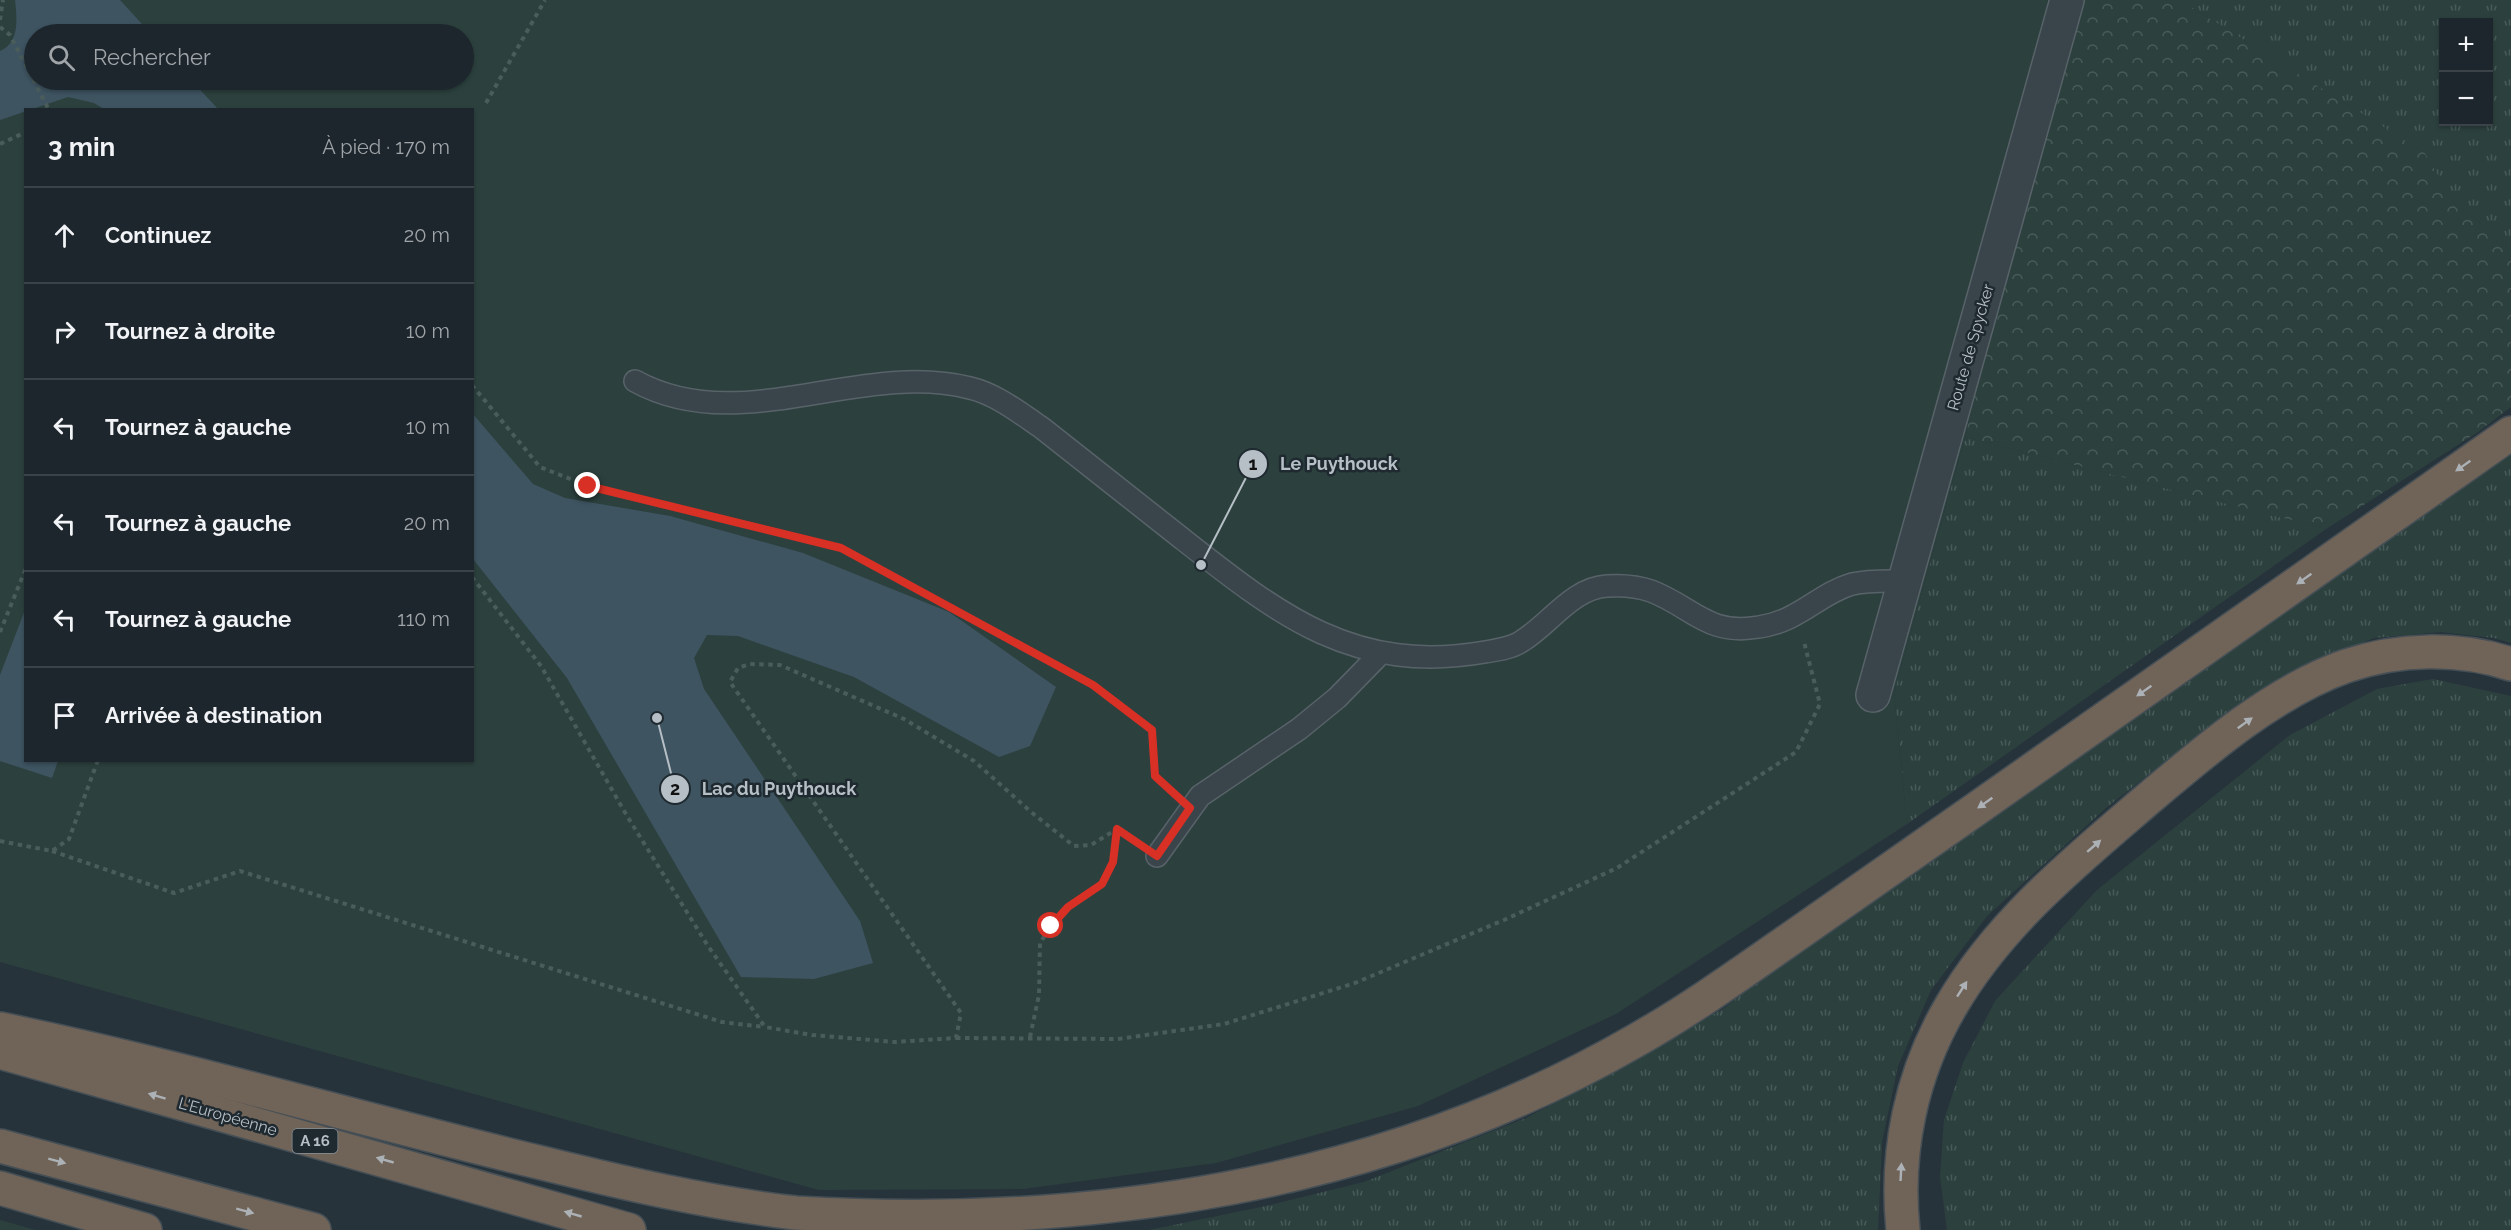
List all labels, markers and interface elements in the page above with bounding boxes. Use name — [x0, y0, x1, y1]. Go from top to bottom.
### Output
map controls — [2439, 18, 2493, 126]
button: + — [2439, 18, 2493, 72]
search box — [24, 24, 474, 90]
icon: search — [45, 41, 78, 74]
text: Rechercher — [93, 44, 211, 70]
button: − — [2439, 72, 2493, 126]
text: 3 min — [48, 132, 115, 162]
text: À pied · 170 m — [322, 135, 450, 159]
icon: ahead — [48, 219, 81, 252]
text: Continuez — [105, 222, 211, 248]
text: 20 m — [404, 223, 450, 247]
street label: Route de Spycker — [1943, 281, 1998, 413]
icon: right — [48, 315, 81, 348]
text: Tournez à droite — [105, 318, 275, 344]
text: 10 m — [406, 319, 450, 343]
icon: left — [48, 411, 81, 444]
text: Tournez à gauche — [105, 414, 291, 440]
text: 10 m — [406, 415, 450, 439]
callout: Le Puythouck — [1238, 446, 1410, 482]
text: 1 — [1249, 453, 1258, 474]
text: Le Puythouck — [1280, 453, 1399, 474]
one-way arrow — [2456, 460, 2472, 472]
route end — [574, 472, 600, 498]
icon: left — [48, 507, 81, 540]
text: Tournez à gauche — [105, 510, 291, 536]
text: 20 m — [404, 511, 450, 535]
one-way arrow — [2296, 573, 2312, 585]
icon: left — [48, 603, 81, 636]
text: Tournez à gauche — [105, 606, 291, 632]
text: 110 m — [397, 607, 450, 631]
one-way arrow — [2137, 685, 2153, 697]
icon: arrive — [48, 699, 81, 732]
text: Arrivée à destination — [105, 702, 322, 728]
one-way arrow — [2236, 717, 2252, 729]
callout: Lac du Puythouck — [660, 771, 868, 807]
text: 2 — [670, 778, 680, 799]
text: Lac du Puythouck — [702, 778, 857, 799]
one-way arrow — [1977, 797, 1993, 809]
one-way arrow — [2086, 840, 2101, 853]
route start — [1037, 912, 1063, 938]
one-way arrow — [1956, 981, 1967, 997]
one-way arrow — [148, 1091, 166, 1100]
street label: L'Européenne — [176, 1093, 279, 1140]
road number: A 16 — [292, 1129, 338, 1153]
one-way arrow — [376, 1155, 394, 1165]
one-way arrow — [48, 1157, 66, 1166]
one-way arrow — [1897, 1162, 1906, 1181]
one-way arrow — [236, 1207, 254, 1217]
one-way arrow — [564, 1209, 582, 1218]

